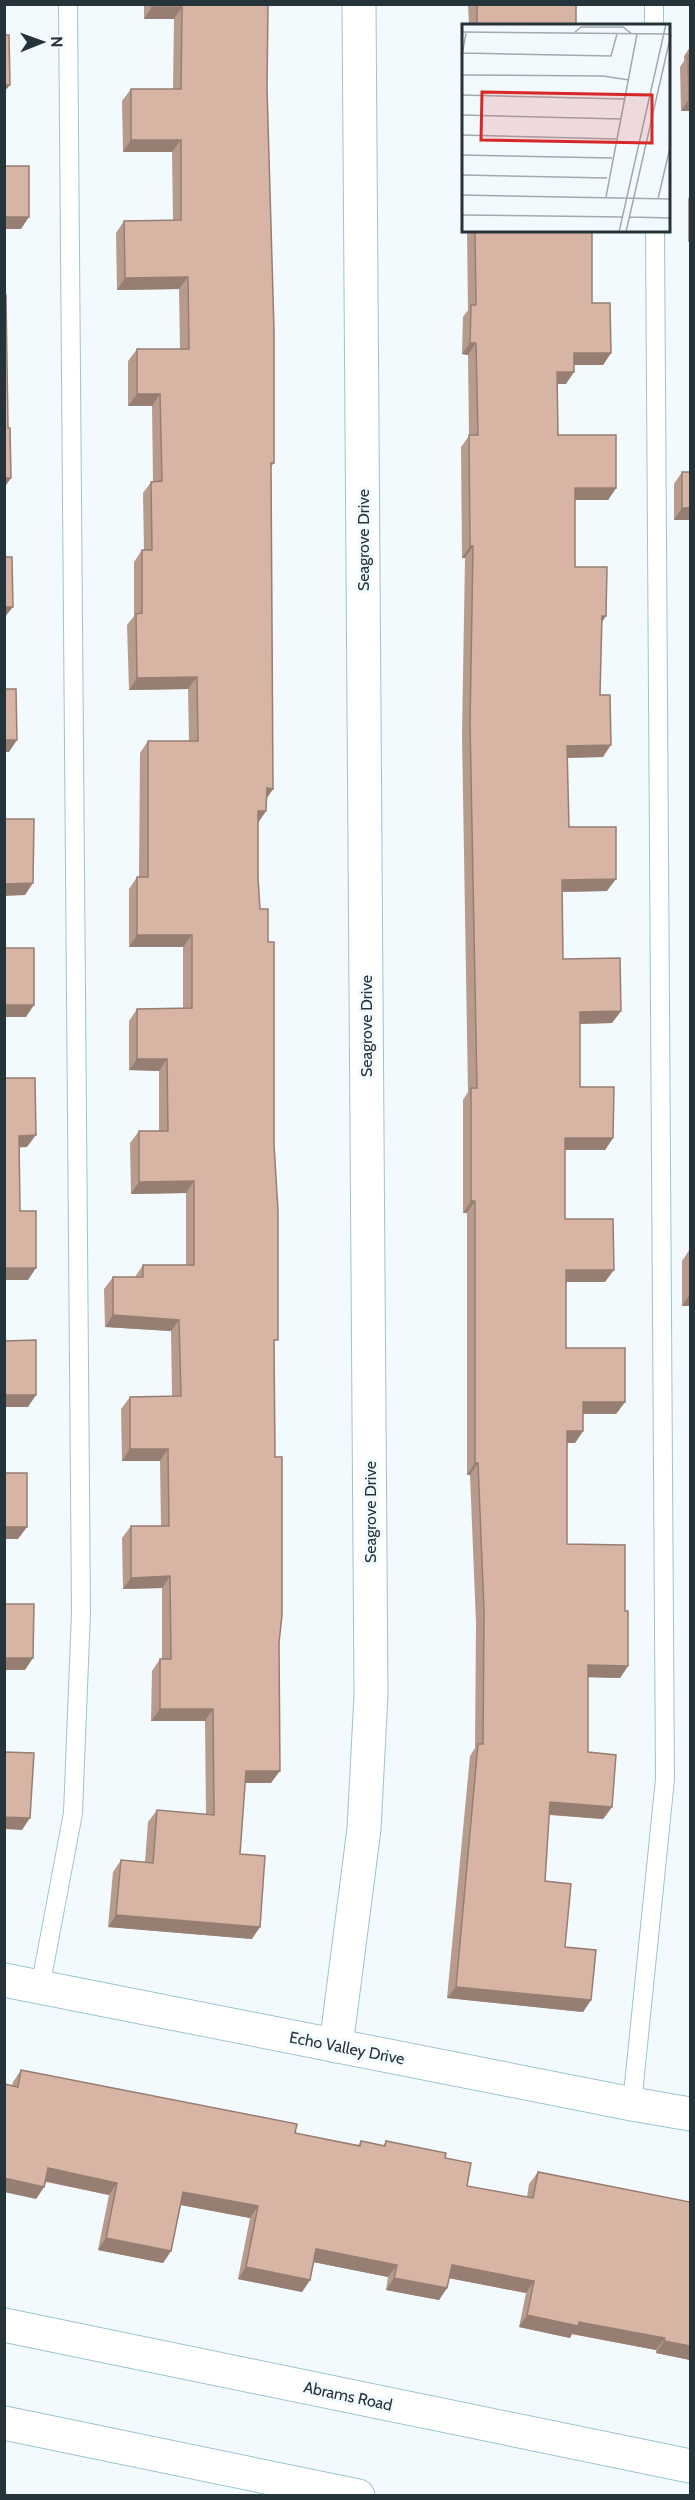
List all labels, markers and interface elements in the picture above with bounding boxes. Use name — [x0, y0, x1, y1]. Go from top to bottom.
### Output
north arrow — [12, 12, 72, 72]
inset map — [462, 24, 671, 232]
text: N — [47, 36, 66, 48]
street label: Seagrove Drive — [354, 489, 373, 591]
street label: Seagrove Drive — [357, 975, 376, 1077]
street label: Seagrove Drive — [361, 1461, 380, 1563]
street label: Echo Valley Drive — [288, 2028, 406, 2068]
street label: Abrams Road — [302, 2377, 394, 2415]

